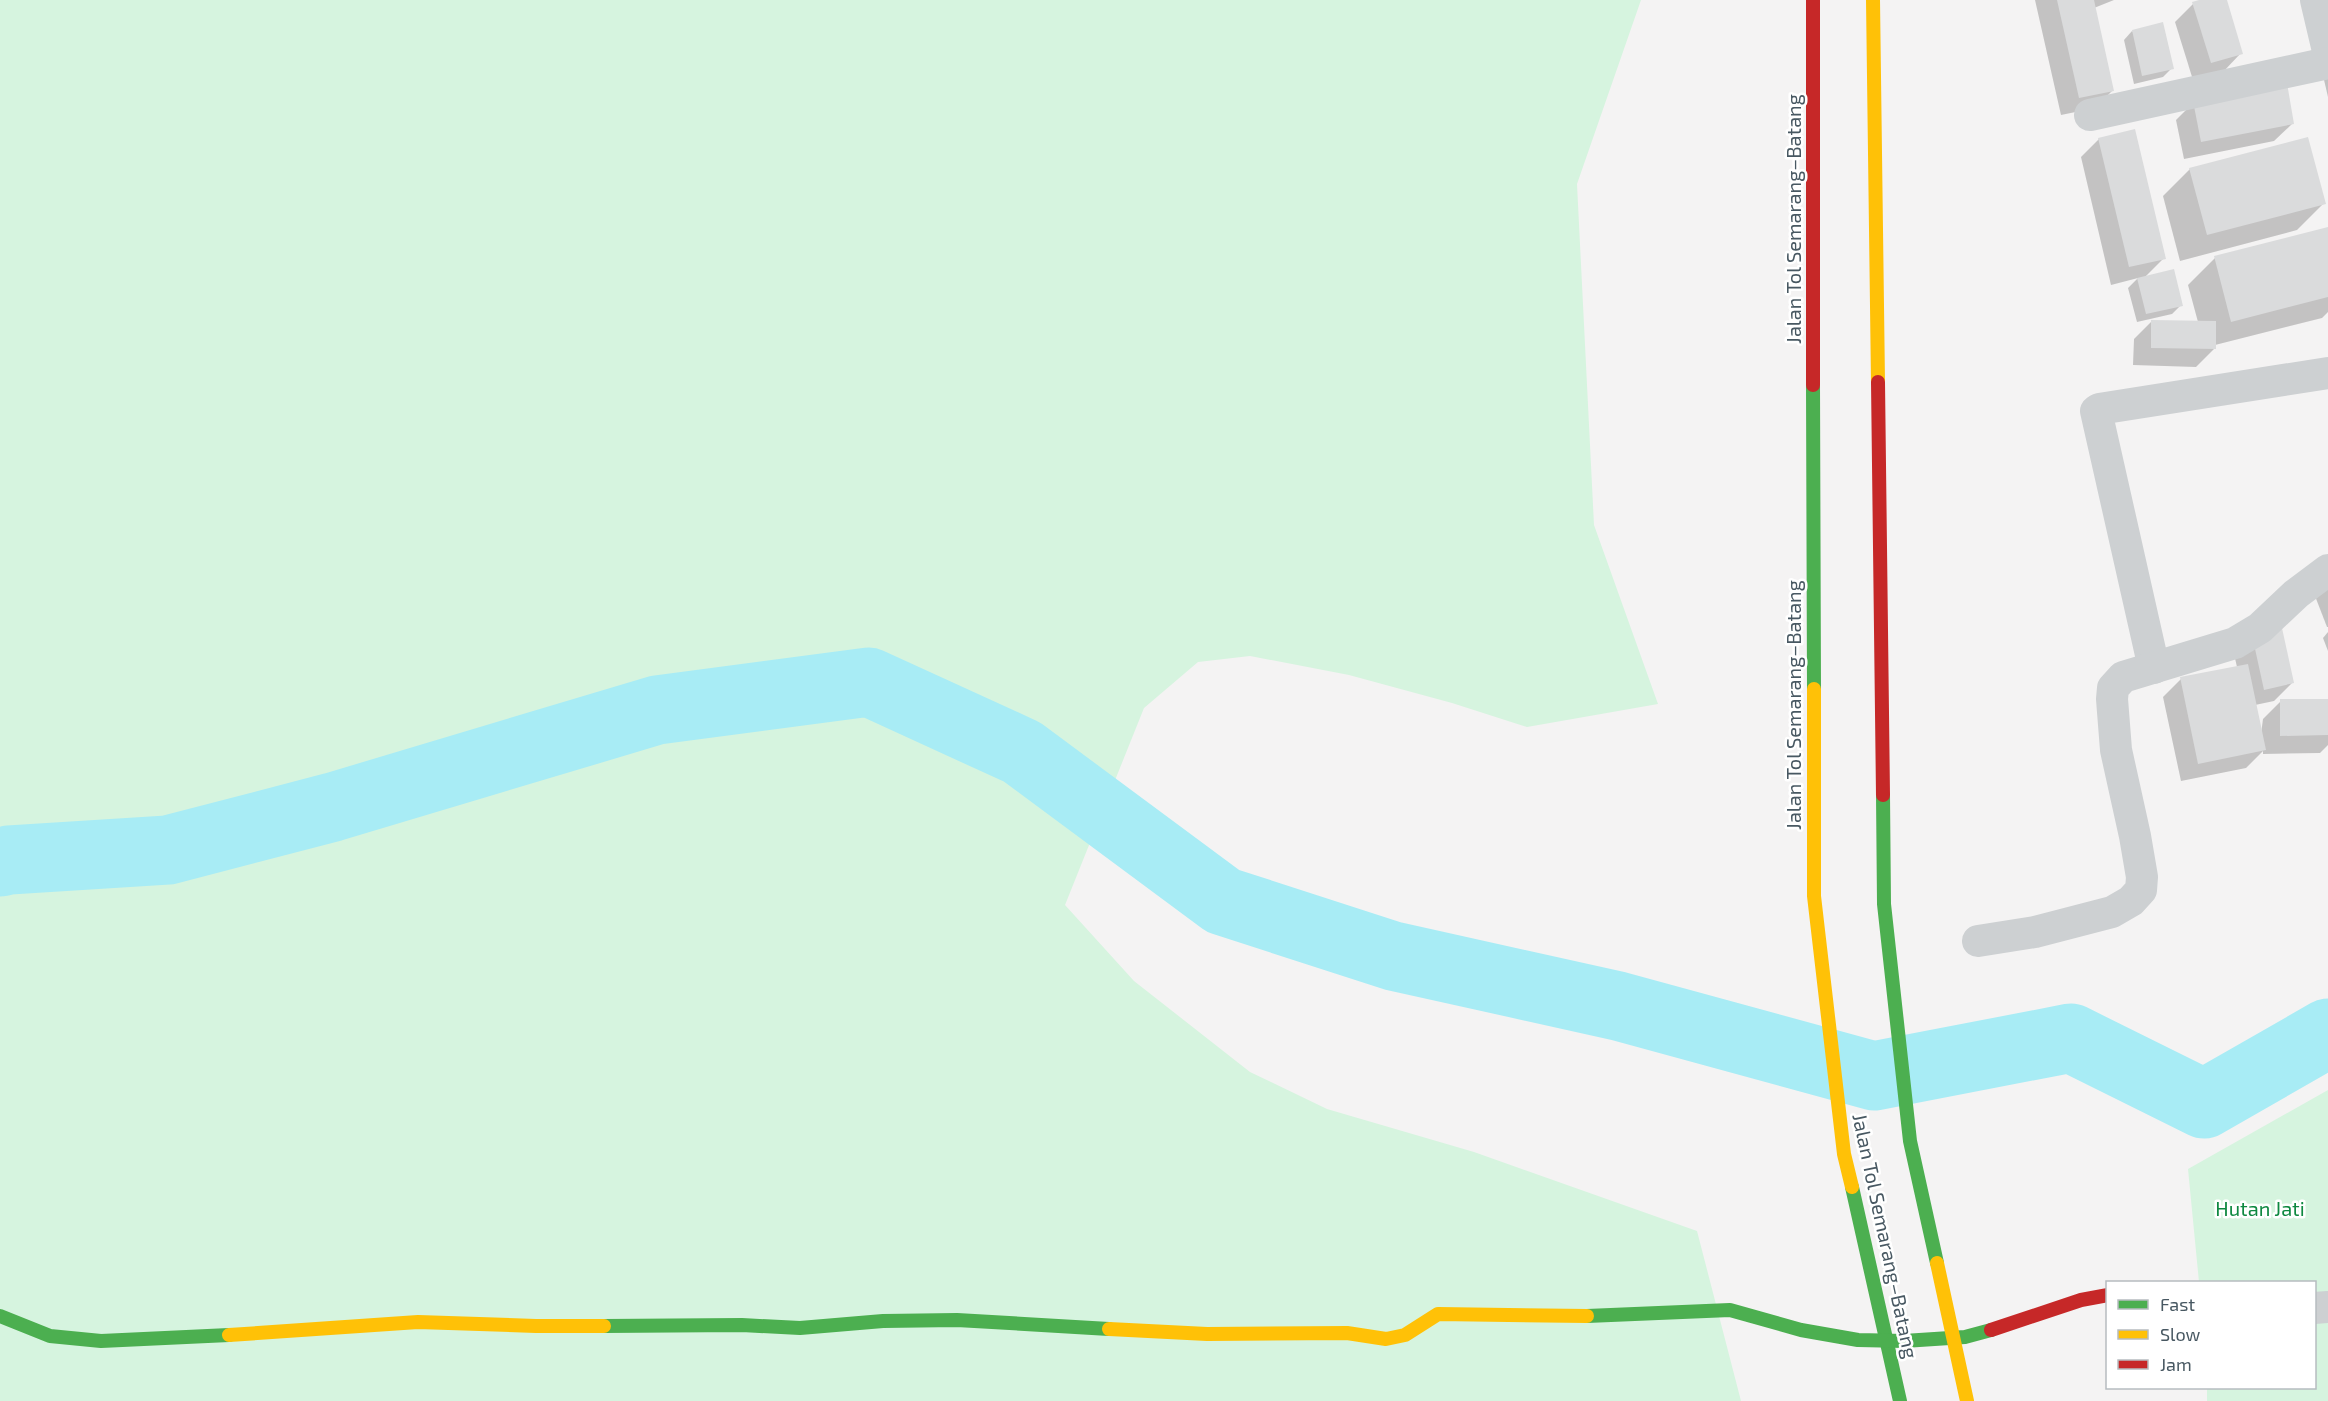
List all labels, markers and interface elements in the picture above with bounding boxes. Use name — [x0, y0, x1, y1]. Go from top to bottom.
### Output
street label: Jalan Tol Semarang–Batang — [1781, 94, 1805, 344]
street label: Jalan Tol Semarang–Batang — [1781, 580, 1805, 830]
street label: Jalan Tol Semarang–Batang — [1848, 1111, 1924, 1360]
park label: Hutan Jati — [2215, 1196, 2305, 1220]
legend — [2106, 1281, 2316, 1389]
text: Fast — [2160, 1293, 2195, 1315]
text: Slow — [2160, 1323, 2201, 1345]
text: Jam — [2160, 1353, 2192, 1375]

